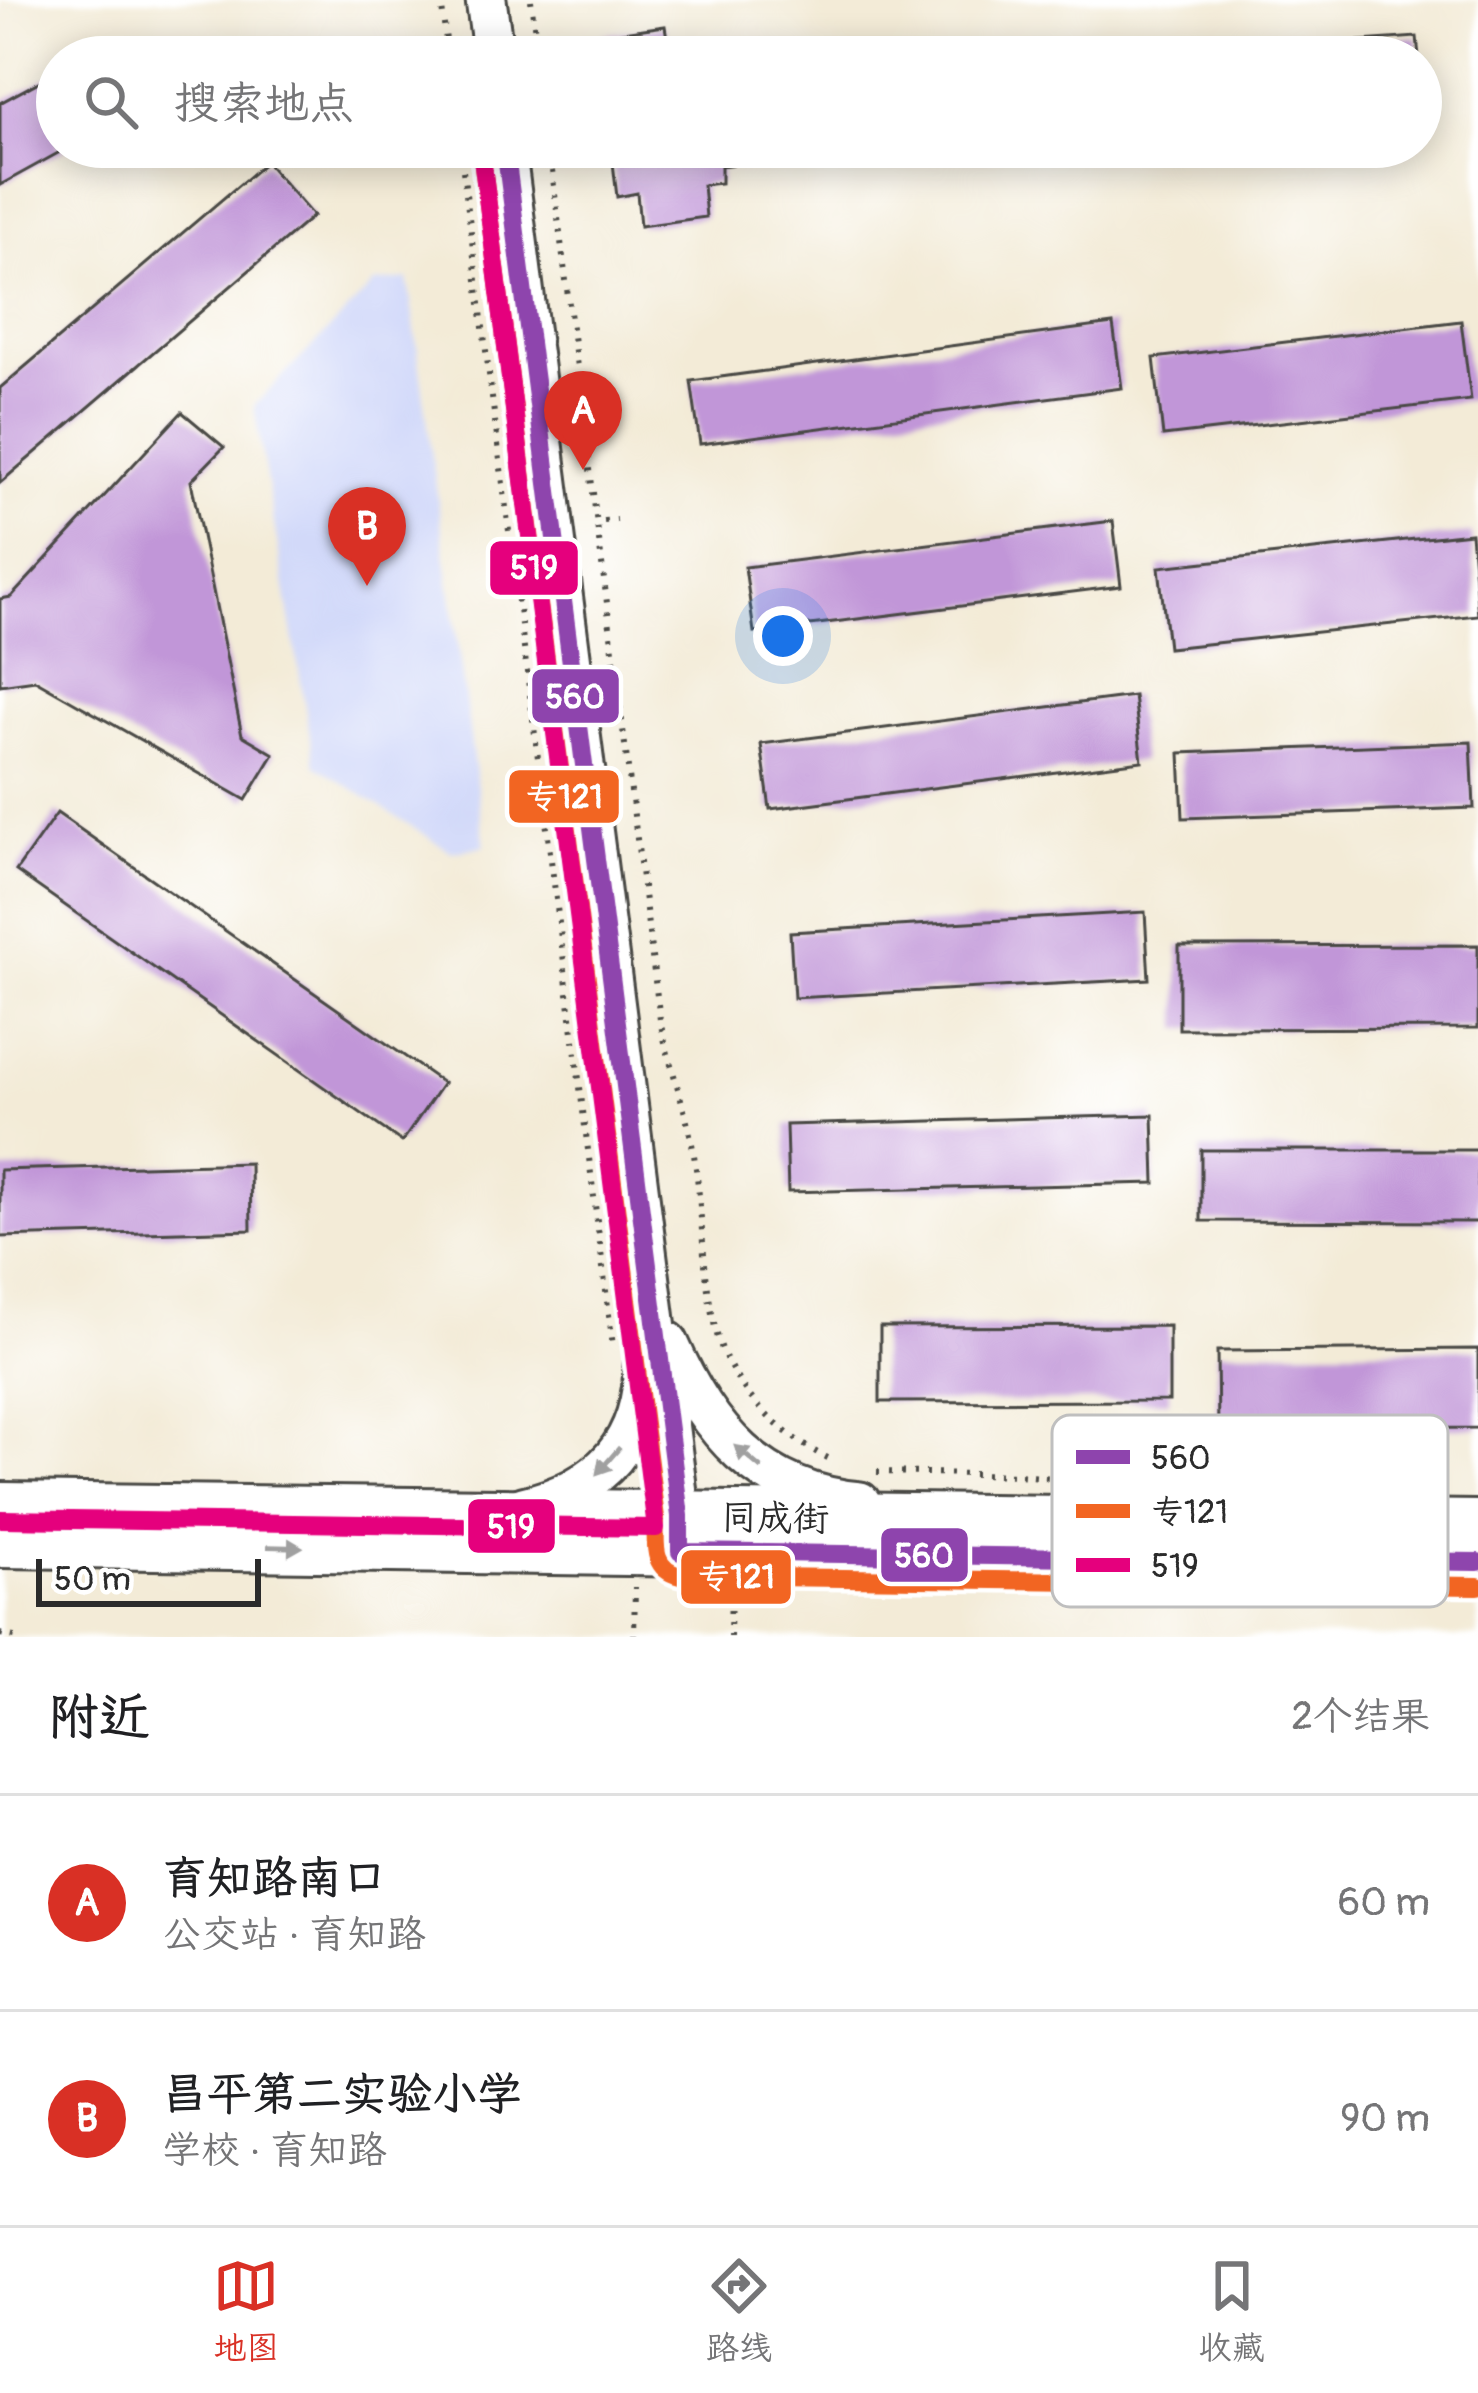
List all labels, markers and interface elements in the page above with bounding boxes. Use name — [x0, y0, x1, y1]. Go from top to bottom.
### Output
search box — [36, 36, 1442, 168]
icon: search — [78, 69, 144, 135]
text: 搜索地点 — [174, 76, 354, 132]
pin: A — [544, 371, 622, 470]
pin: B — [328, 487, 406, 586]
line badge: 519 — [488, 539, 580, 597]
text: 519 — [510, 548, 558, 589]
your location — [753, 606, 813, 666]
line badge: 560 — [530, 667, 621, 725]
text: 560 — [545, 677, 605, 718]
line badge: 专121 — [507, 768, 621, 825]
text: 专121 — [525, 777, 603, 818]
legend — [1052, 1415, 1448, 1607]
text: 560 — [1151, 1438, 1211, 1479]
one-way arrow — [733, 1445, 763, 1471]
one-way arrow — [596, 1446, 622, 1476]
text: 专121 — [1151, 1492, 1228, 1533]
street label: 同成街 — [721, 1495, 829, 1542]
line badge: 519 — [466, 1497, 557, 1555]
text: 519 — [487, 1507, 535, 1548]
line badge: 560 — [879, 1526, 970, 1584]
text: 560 — [894, 1536, 954, 1577]
one-way arrow — [267, 1537, 305, 1557]
text: 519 — [1151, 1546, 1199, 1587]
line badge: 专121 — [679, 1548, 793, 1606]
scale bar — [36, 1553, 261, 1606]
text: 专121 — [697, 1557, 775, 1598]
text: 50 m — [54, 1559, 131, 1600]
text: 附近 — [48, 1686, 150, 1750]
text: 2个结果 — [1291, 1692, 1430, 1741]
text: 育知路南口 — [162, 1851, 387, 1907]
text: A — [74, 1878, 100, 1927]
text: 60 m — [1338, 1878, 1430, 1927]
text: 公交站 · 育知路 — [162, 1910, 426, 1959]
text: 昌平第二实验小学 — [162, 2067, 522, 2123]
text: B — [76, 2094, 98, 2143]
text: 90 m — [1340, 2094, 1430, 2143]
text: 学校 · 育知路 — [162, 2126, 387, 2175]
tab: 地图 — [213, 2253, 279, 2369]
tab: 路线 — [706, 2253, 772, 2369]
tab: 收藏 — [1199, 2253, 1265, 2369]

